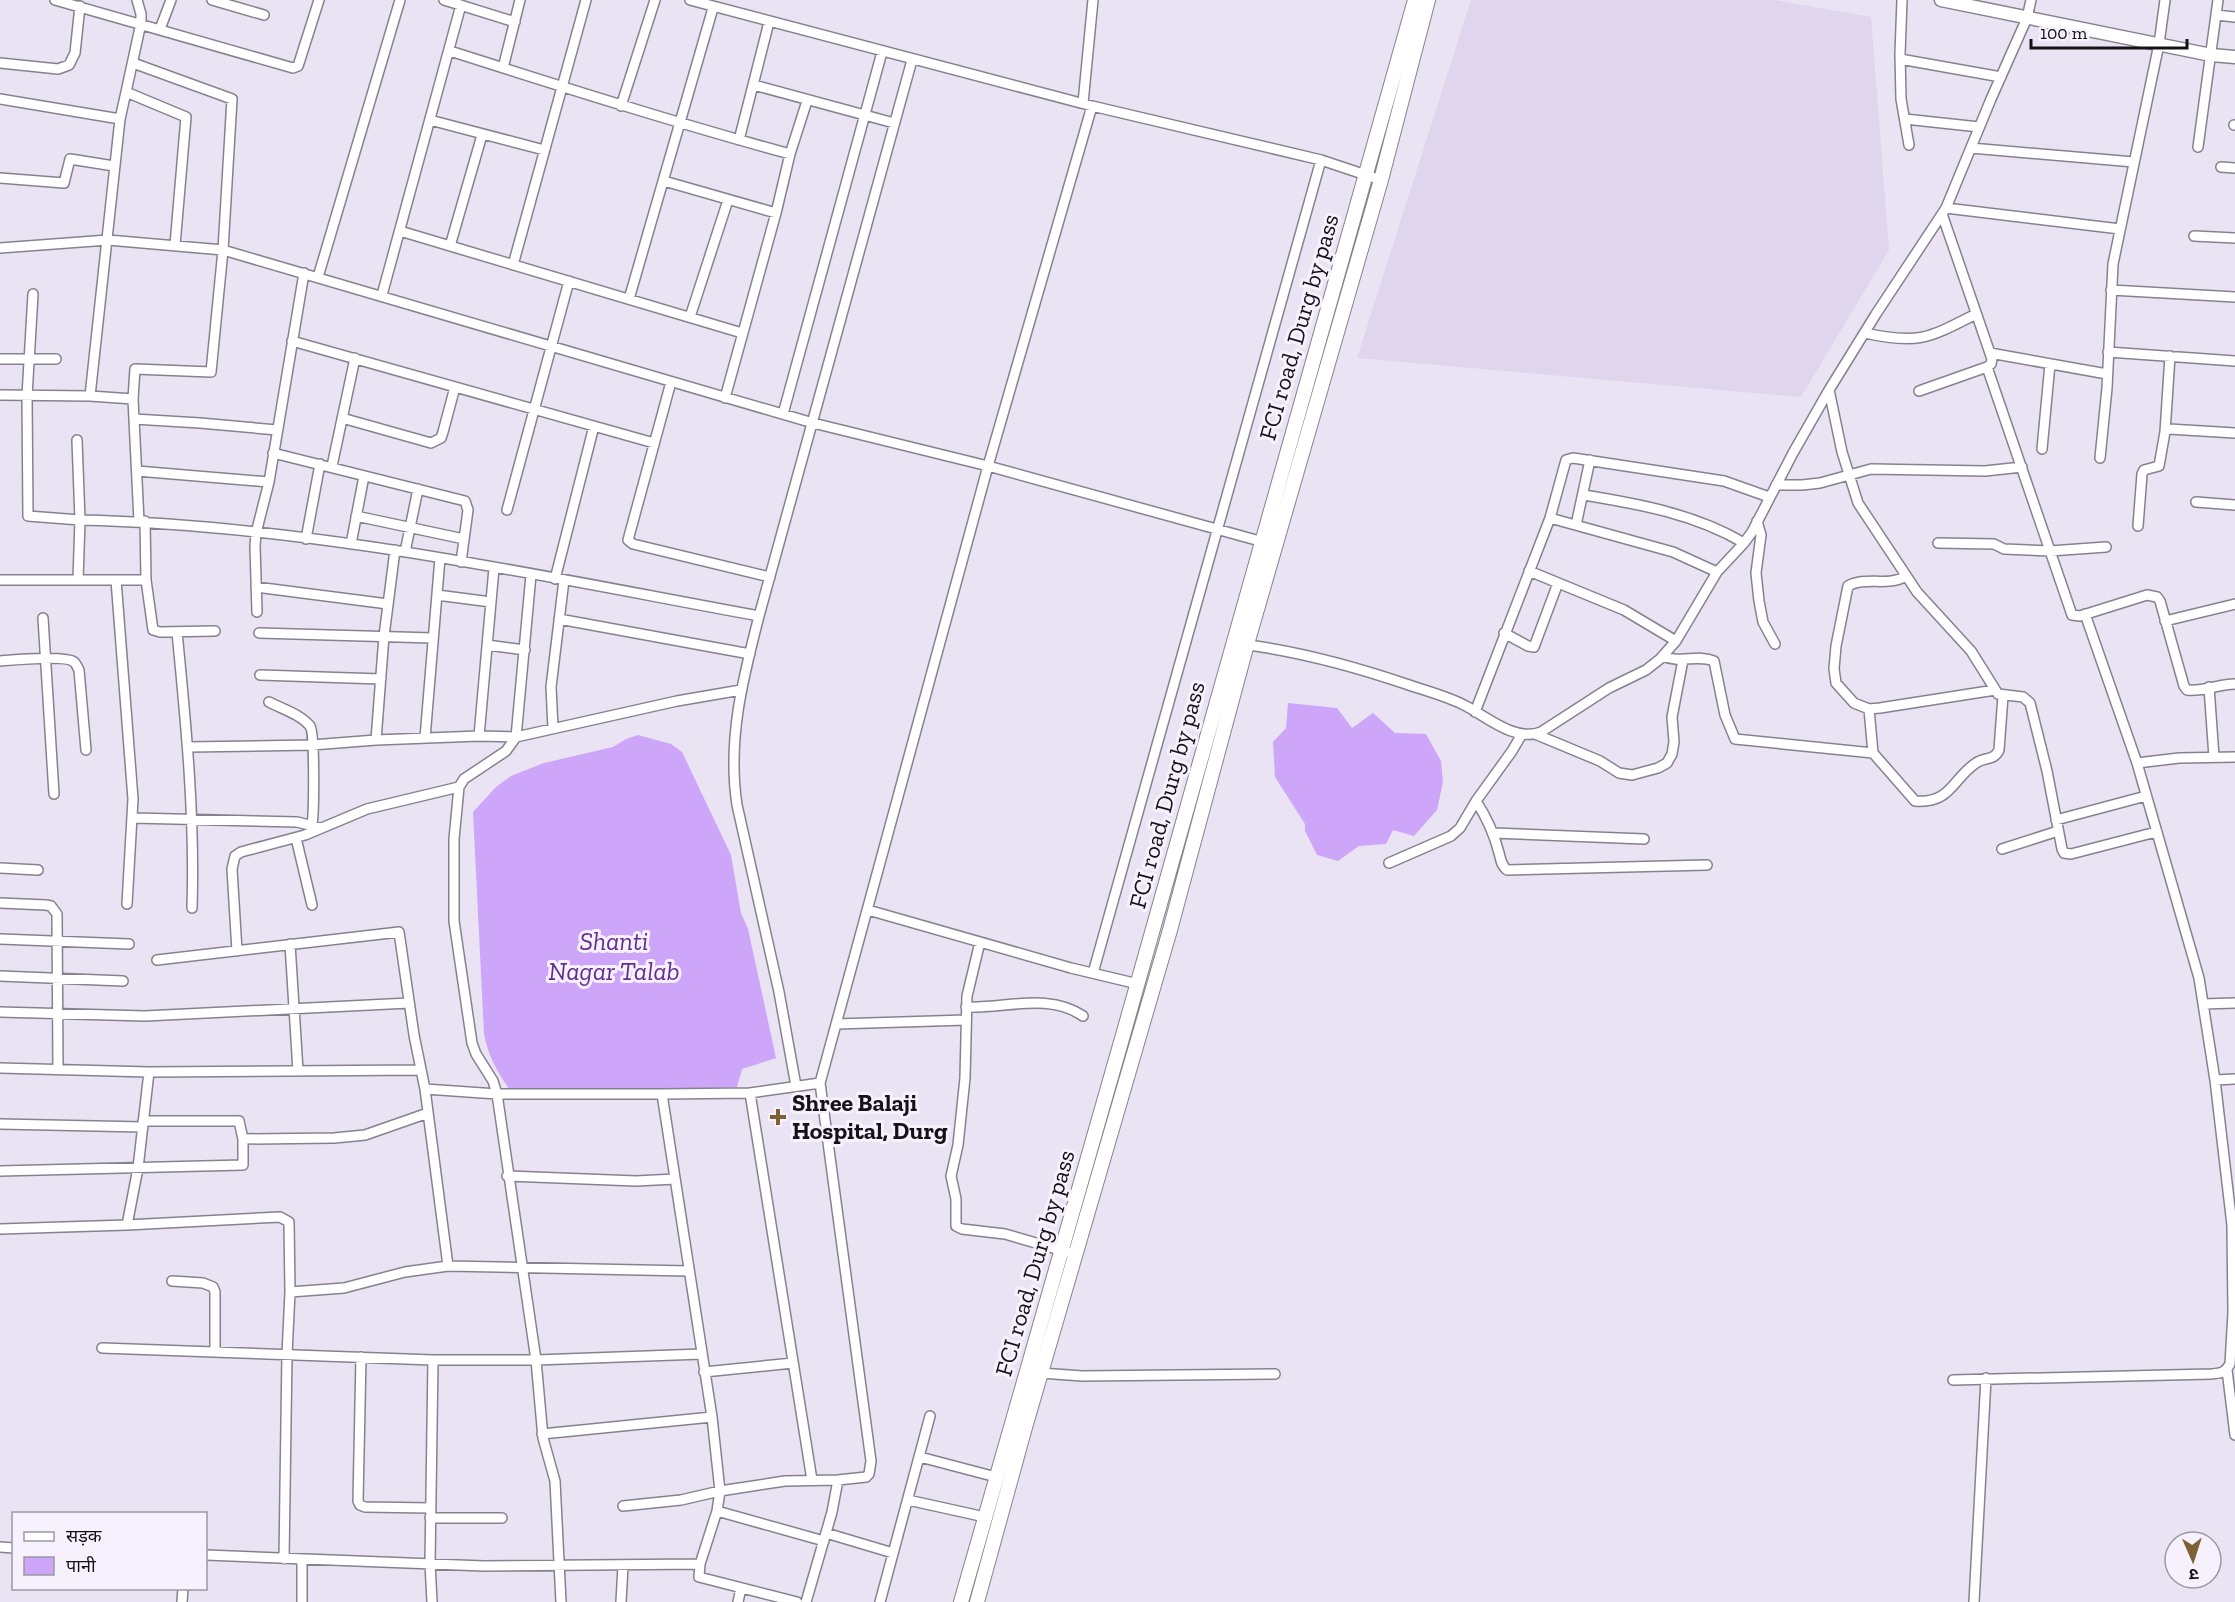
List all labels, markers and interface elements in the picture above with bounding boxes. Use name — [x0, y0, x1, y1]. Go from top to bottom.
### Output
scale bar — [2031, 12, 2187, 50]
text: 100 m — [2040, 22, 2088, 44]
street label: FCI road, Durg by pass — [1252, 210, 1345, 443]
street label: FCI road, Durg by pass — [1122, 678, 1211, 912]
water label: Shanti Nagar Talab — [548, 925, 680, 987]
place label: Shree Balaji Hospital, Durg — [792, 1088, 948, 1145]
marker: Shree Balaji Hospital, Durg — [769, 1108, 787, 1126]
street label: FCI road, Durg by pass — [988, 1146, 1081, 1379]
legend — [12, 1512, 207, 1590]
text: सड़क — [66, 1525, 103, 1547]
north arrow — [2163, 1530, 2223, 1590]
text: पानी — [66, 1555, 96, 1577]
text: उ — [2188, 1565, 2199, 1584]

